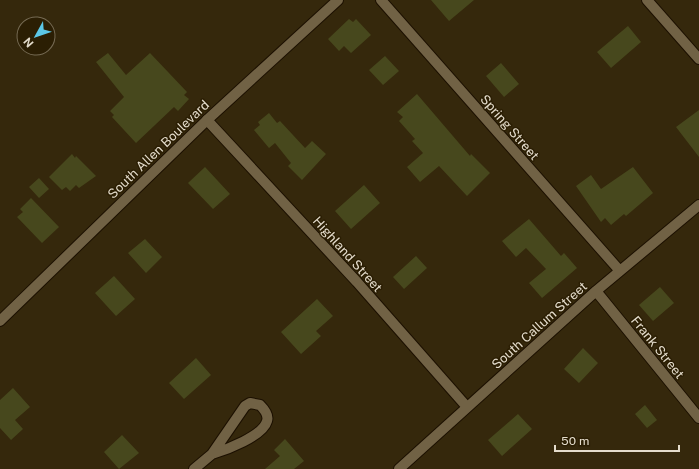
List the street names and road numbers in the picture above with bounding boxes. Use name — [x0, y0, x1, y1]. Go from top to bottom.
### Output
street label: Spring Street — [477, 92, 542, 163]
street label: South Allen Boulevard — [105, 97, 212, 202]
street label: Highland Street — [310, 214, 385, 295]
street label: South Callum Street — [489, 279, 590, 372]
street label: Frank Street — [628, 313, 687, 381]

